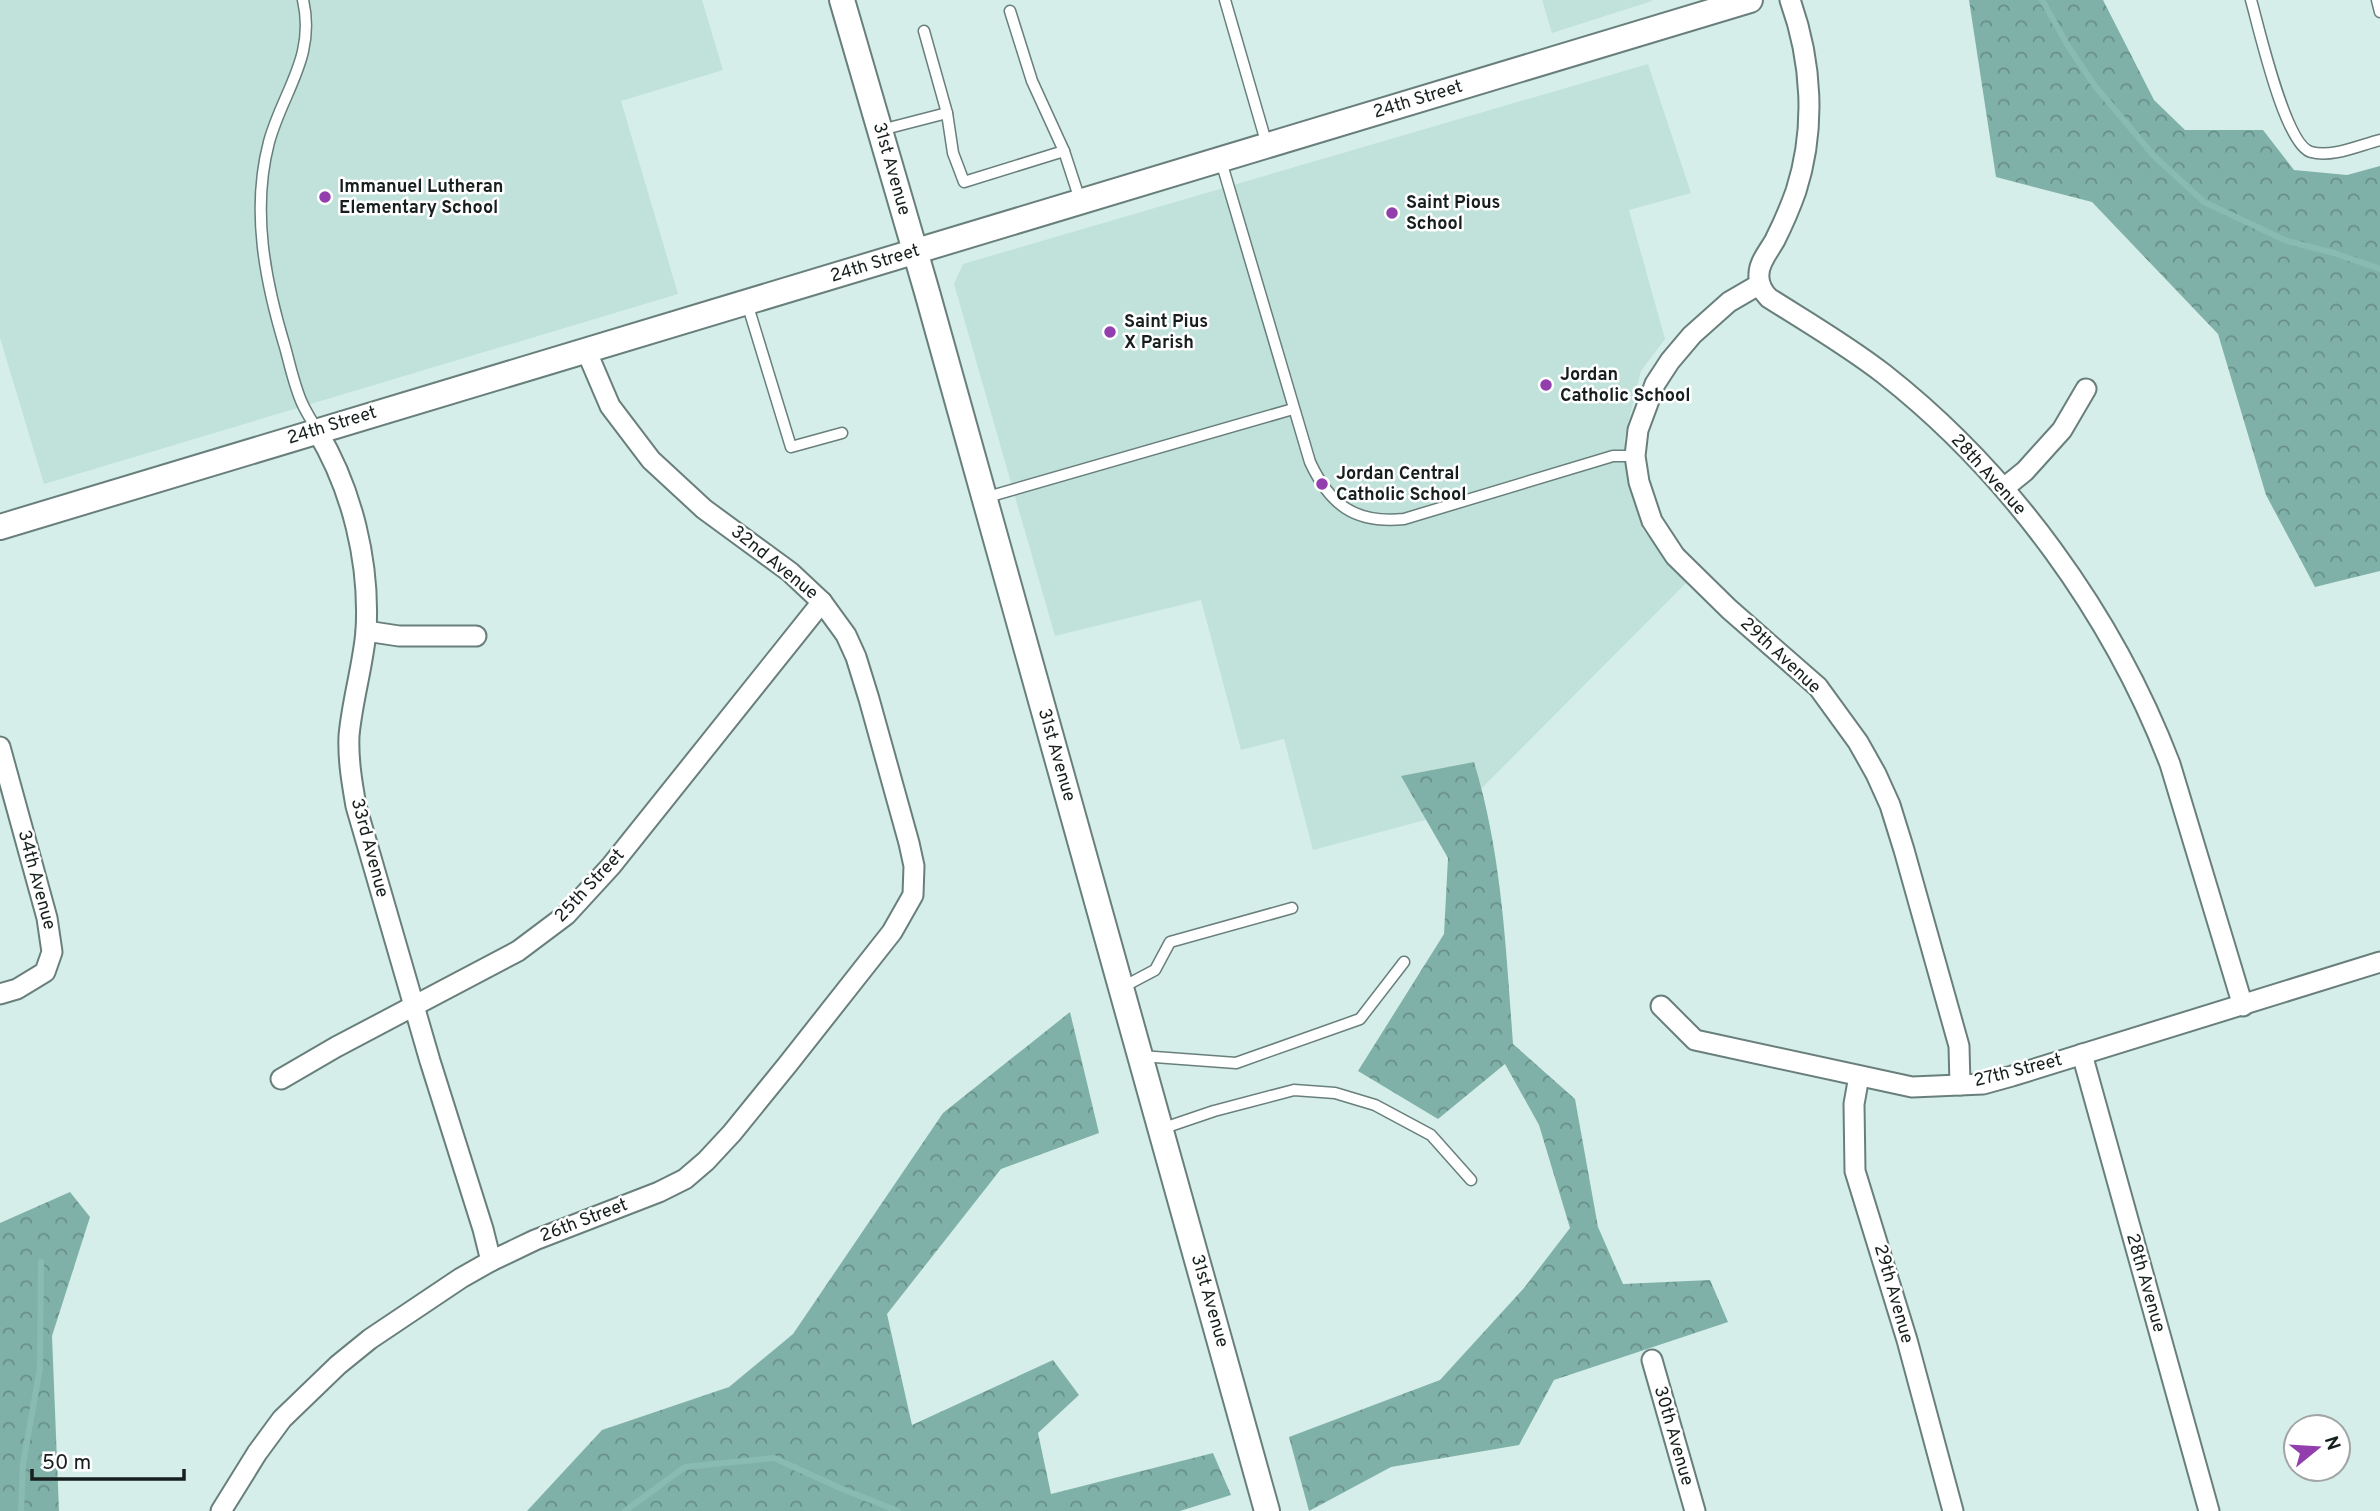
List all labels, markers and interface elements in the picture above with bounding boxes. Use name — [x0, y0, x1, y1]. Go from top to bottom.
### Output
street label: 24th Street — [1370, 75, 1466, 125]
street label: 31st Avenue — [867, 120, 915, 218]
place label: Immanuel Lutheran Elementary School — [339, 176, 503, 220]
marker: Immanuel Lutheran Elementary School — [317, 189, 333, 205]
place label: Saint Pious School — [1406, 192, 1500, 236]
marker: Saint Pious School — [1384, 205, 1400, 221]
street label: 24th Street — [827, 239, 923, 289]
place label: Saint Pius X Parish — [1124, 311, 1208, 355]
marker: Saint Pius X Parish — [1102, 324, 1118, 340]
place label: Jordan Catholic School — [1560, 364, 1690, 408]
marker: Jordan Catholic School — [1538, 377, 1554, 393]
street label: 24th Street — [284, 401, 380, 451]
street label: 28th Avenue — [1945, 429, 2031, 521]
place label: Jordan Central Catholic School — [1336, 463, 1466, 507]
marker: Jordan Central Catholic School — [1314, 476, 1330, 492]
street label: 32nd Avenue — [726, 521, 822, 605]
street label: 29th Avenue — [1735, 613, 1825, 699]
street label: 31st Avenue — [1032, 706, 1080, 804]
street label: 33rd Avenue — [345, 796, 393, 900]
street label: 34th Avenue — [12, 828, 60, 932]
street label: 25th Street — [550, 844, 630, 928]
street label: 27th Street — [1972, 1049, 2064, 1093]
street label: 26th Street — [537, 1194, 631, 1248]
street label: 28th Avenue — [2120, 1231, 2170, 1335]
street label: 29th Avenue — [1868, 1242, 1918, 1346]
street label: 31st Avenue — [1185, 1252, 1233, 1350]
street label: 30th Avenue — [1648, 1384, 1698, 1488]
north arrow — [2282, 1413, 2352, 1483]
text: N — [2318, 1433, 2345, 1454]
scale bar — [32, 1438, 184, 1482]
text: 50 m — [42, 1450, 91, 1477]

